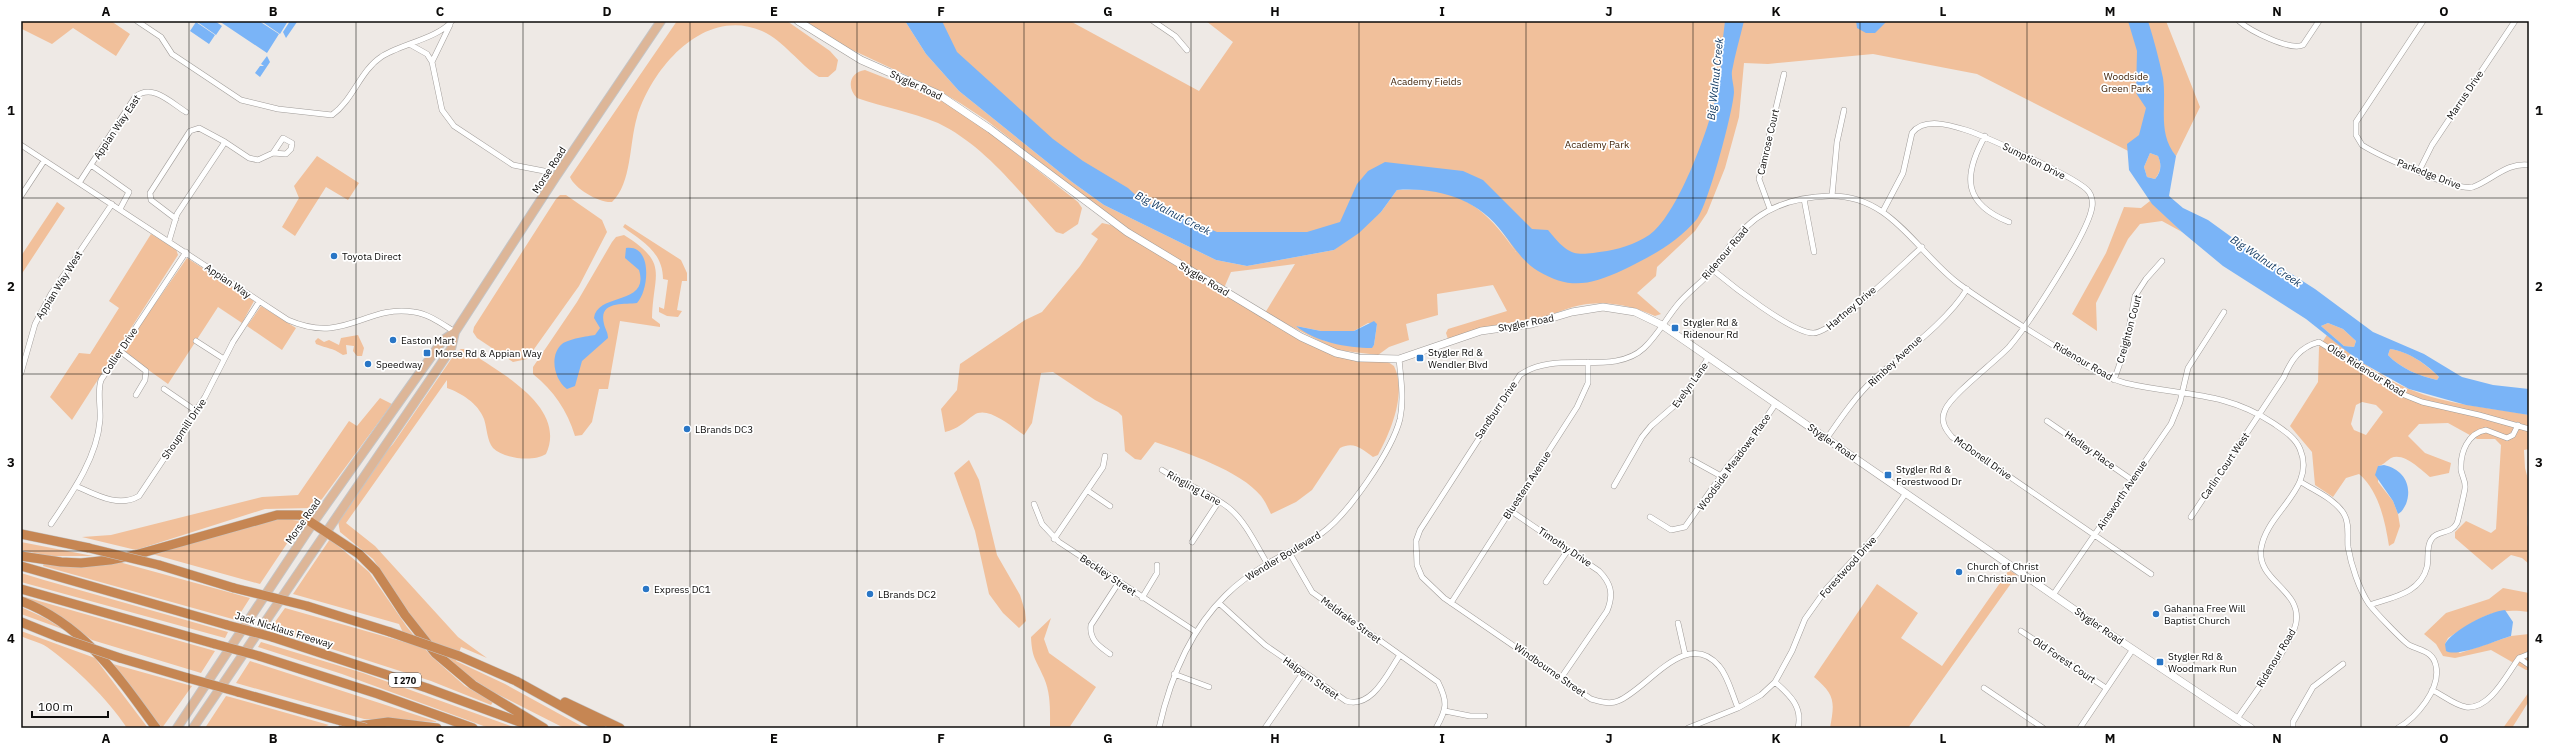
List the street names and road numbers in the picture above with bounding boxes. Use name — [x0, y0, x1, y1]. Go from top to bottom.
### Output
street label: Stygler Road — [888, 67, 944, 103]
street label: Marrus Drive — [2444, 67, 2487, 122]
street label: Appian Way East — [91, 92, 144, 162]
street label: Camrose Court — [1754, 107, 1782, 176]
street label: Sumption Drive — [2000, 140, 2068, 183]
street label: Morse Road — [529, 144, 569, 196]
street label: Parkedge Drive — [2395, 156, 2463, 192]
street label: Ridenour Road — [1699, 223, 1751, 283]
street label: Appian Way West — [33, 248, 85, 321]
street label: Stygler Road — [1176, 259, 1232, 299]
street label: Appian Way — [202, 261, 254, 301]
street label: Hartney Drive — [1823, 283, 1879, 333]
street label: Creighton Court — [2114, 293, 2145, 365]
street label: Stygler Road — [1497, 311, 1555, 335]
street label: Collier Drive — [99, 324, 141, 377]
street label: Rimbey Avenue — [1865, 332, 1925, 389]
street label: Ridenour Road — [2051, 339, 2115, 383]
street label: Olde Ridenour Road — [2325, 341, 2407, 399]
street label: Evelyn Lane — [1669, 359, 1711, 410]
street label: Sandburr Drive — [1472, 378, 1520, 441]
street label: Shoupmill Drive — [159, 396, 209, 462]
street label: Woodside Meadows Place — [1694, 411, 1774, 513]
street label: Stygler Road — [1805, 420, 1859, 464]
street label: Hedley Place — [2062, 428, 2118, 472]
street label: Carlin Court West — [2198, 430, 2252, 502]
street label: McDonell Drive — [1952, 433, 2015, 483]
street label: Bluestem Avenue — [1500, 448, 1554, 522]
street label: Ainsworth Avenue — [2094, 457, 2150, 532]
street label: Ringling Lane — [1165, 468, 1224, 508]
street label: Morse Road — [282, 496, 324, 546]
street label: Timothy Drive — [1536, 524, 1595, 570]
street label: Wendler Boulevard — [1243, 528, 1323, 584]
street label: Forestwood Drive — [1817, 533, 1879, 601]
street label: Beckley Street — [1077, 551, 1139, 599]
street label: Meldrake Street — [1318, 594, 1384, 647]
street label: Stygler Road — [2072, 604, 2126, 648]
street label: Jack Nicklaus Freeway — [233, 609, 335, 651]
street label: Ridenour Road — [2253, 626, 2299, 690]
street label: Old Forest Court — [2030, 634, 2098, 686]
street label: Windbourne Street — [1512, 640, 1589, 700]
street label: Halpern Street — [1280, 654, 1342, 702]
road number: I 270 — [389, 673, 421, 687]

